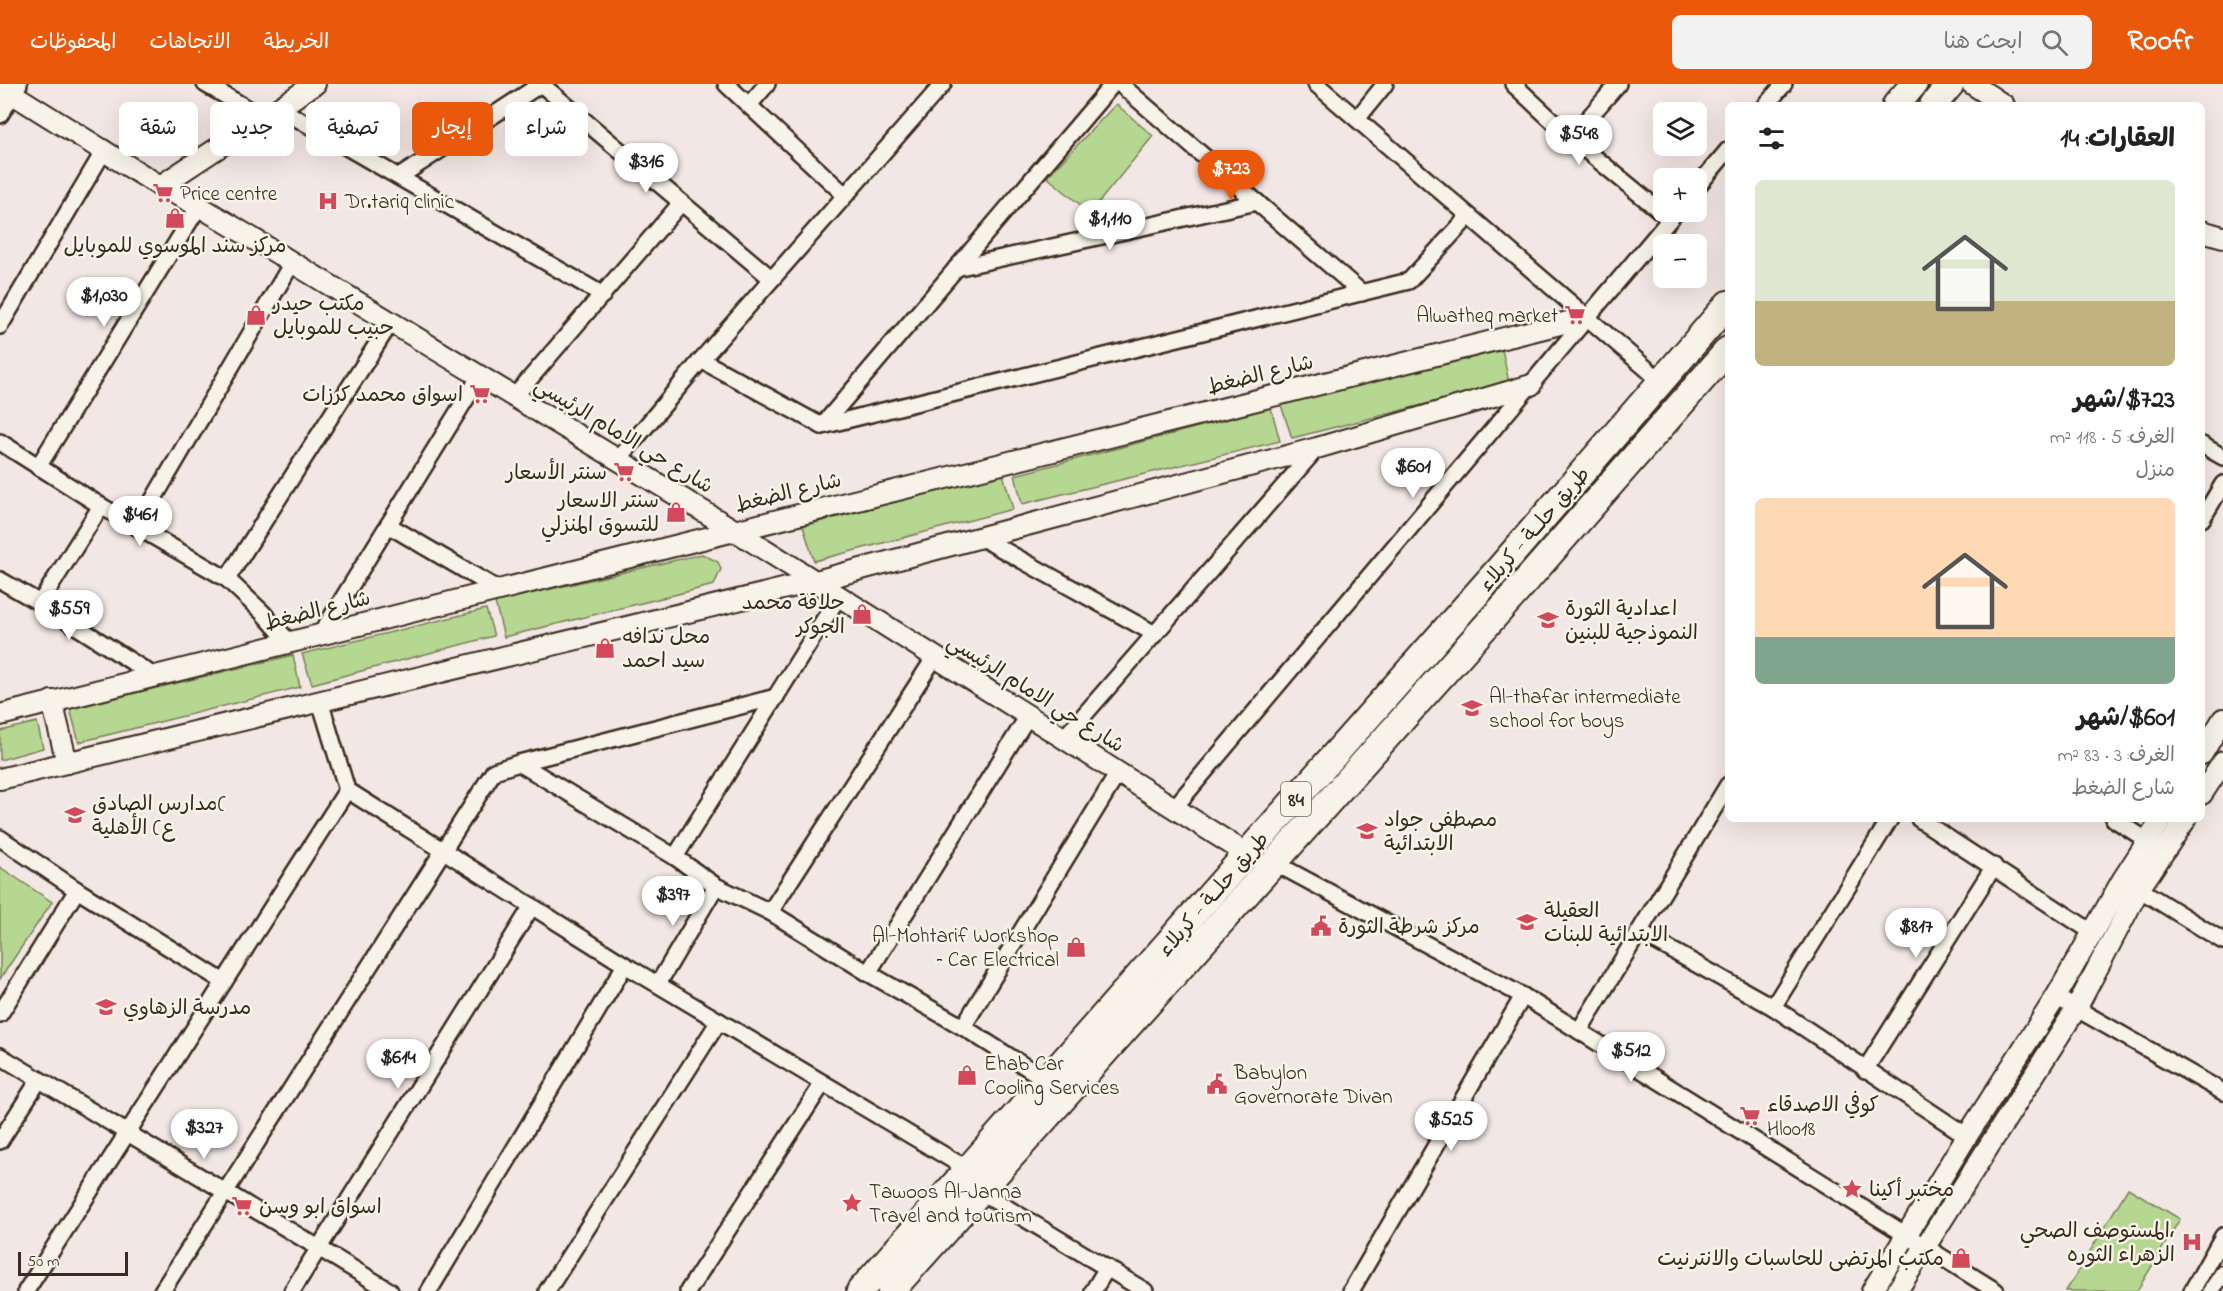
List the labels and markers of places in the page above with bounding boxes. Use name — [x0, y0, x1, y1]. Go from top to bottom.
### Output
pin: $548 — [1543, 115, 1615, 166]
pin: $316 — [610, 143, 682, 194]
pin: $723 — [1195, 150, 1267, 201]
place label: Price centre — [180, 180, 278, 210]
supermarket icon: Price centre — [151, 181, 175, 205]
place label: Dr.tariq clinic — [344, 188, 455, 218]
hospital icon: Dr.tariq clinic — [316, 189, 340, 213]
pin: $1,110 — [1061, 200, 1159, 251]
shop icon: مركز سند الموسوي للموبايل — [163, 206, 187, 230]
place label: مركز سند الموسوي للموبايل — [63, 232, 287, 262]
pin: $1,030 — [55, 277, 153, 328]
place label: مكتب حيدر حبيب للموبايل — [271, 290, 394, 344]
place label: Alwatheq market — [1416, 302, 1558, 332]
shop icon: مكتب حيدر حبيب للموبايل — [244, 303, 268, 327]
supermarket icon: Alwatheq market — [1563, 303, 1587, 327]
place label: اسواق محمد كرزات — [302, 381, 463, 411]
supermarket icon: اسواق محمد كرزات — [468, 382, 492, 406]
pin: $601 — [1377, 448, 1449, 499]
place label: سنتر الأسعار — [504, 458, 607, 489]
supermarket icon: سنتر الأسعار — [612, 460, 636, 484]
place label: سنتر الاسعار للتسوق المنزلي — [541, 487, 659, 543]
pin: $461 — [104, 496, 176, 547]
shop icon: سنتر الاسعار للتسوق المنزلي — [664, 500, 688, 524]
place label: حلاقة محمد الجوكر — [742, 589, 845, 643]
pin: $559 — [33, 590, 105, 641]
place label: اعدادية الثورة النموذجية للبنين — [1565, 595, 1698, 649]
shop icon: حلاقة محمد الجوكر — [850, 602, 874, 626]
school or university icon: اعدادية الثورة النموذجية للبنين — [1536, 608, 1560, 632]
place label: محل ندافه سيد احمد — [622, 623, 710, 677]
shop icon: محل ندافه سيد احمد — [593, 636, 617, 660]
place label: Al-thafar intermediate school for boys — [1489, 683, 1681, 739]
school or university icon: Al-thafar intermediate school for boys — [1460, 696, 1484, 720]
place label: مدارس الصادق( ع) الأهلية — [92, 790, 227, 844]
school or university icon: مدارس الصادق( ع) الأهلية — [63, 803, 87, 827]
place label: مصطفى جواد الابتدائية — [1384, 806, 1497, 860]
school or university icon: مصطفى جواد الابتدائية — [1355, 819, 1379, 843]
pin: $397 — [637, 876, 709, 927]
place label: العقيلة الابتدائية للبنات — [1544, 897, 1668, 951]
pin: $817 — [1880, 908, 1952, 959]
school or university icon: العقيلة الابتدائية للبنات — [1515, 910, 1539, 934]
place label: مركز شرطة الثورة — [1338, 913, 1480, 943]
public building icon: مركز شرطة الثورة — [1309, 914, 1333, 938]
place label: Al-Mohtarif Workshop – Car Electrical — [872, 922, 1059, 976]
shop icon: Al-Mohtarif Workshop – Car Electrical — [1064, 935, 1088, 959]
place label: مدرسة الزهاوي — [123, 994, 251, 1024]
school or university icon: مدرسة الزهاوي — [94, 995, 118, 1019]
pin: $512 — [1595, 1032, 1667, 1083]
pin: $614 — [362, 1039, 434, 1090]
place label: Ehab Car Cooling Services — [984, 1050, 1120, 1106]
place label: Babylon Governorate Divan — [1233, 1059, 1393, 1113]
shop icon: Ehab Car Cooling Services — [955, 1063, 979, 1087]
public building icon: Babylon Governorate Divan — [1205, 1072, 1229, 1096]
place label: كوفي الاصدقاء Hl0018 — [1767, 1090, 1879, 1145]
pin: $525 — [1415, 1101, 1487, 1152]
supermarket icon: كوفي الاصدقاء Hl0018 — [1738, 1104, 1762, 1128]
pin: $327 — [168, 1109, 240, 1160]
place label: مختبر أكينا — [1869, 1176, 1954, 1206]
place icon: مختبر أكينا — [1840, 1177, 1864, 1201]
place label: Tawoos Al-Janna Travel and tourism — [869, 1178, 1032, 1232]
place icon: Tawoos Al-Janna Travel and tourism — [840, 1191, 864, 1215]
place label: اسواق ابو وسن — [259, 1193, 382, 1223]
supermarket icon: اسواق ابو وسن — [230, 1194, 254, 1218]
place label: المستوصف الصحي، الزهراء الثوره — [2020, 1217, 2175, 1271]
hospital icon: المستوصف الصحي، الزهراء الثوره — [2180, 1230, 2204, 1254]
place label: مكتب المرتضى للحاسبات والانترنيت — [1657, 1245, 1944, 1275]
shop icon: مكتب المرتضى للحاسبات والانترنيت — [1949, 1246, 1973, 1270]

